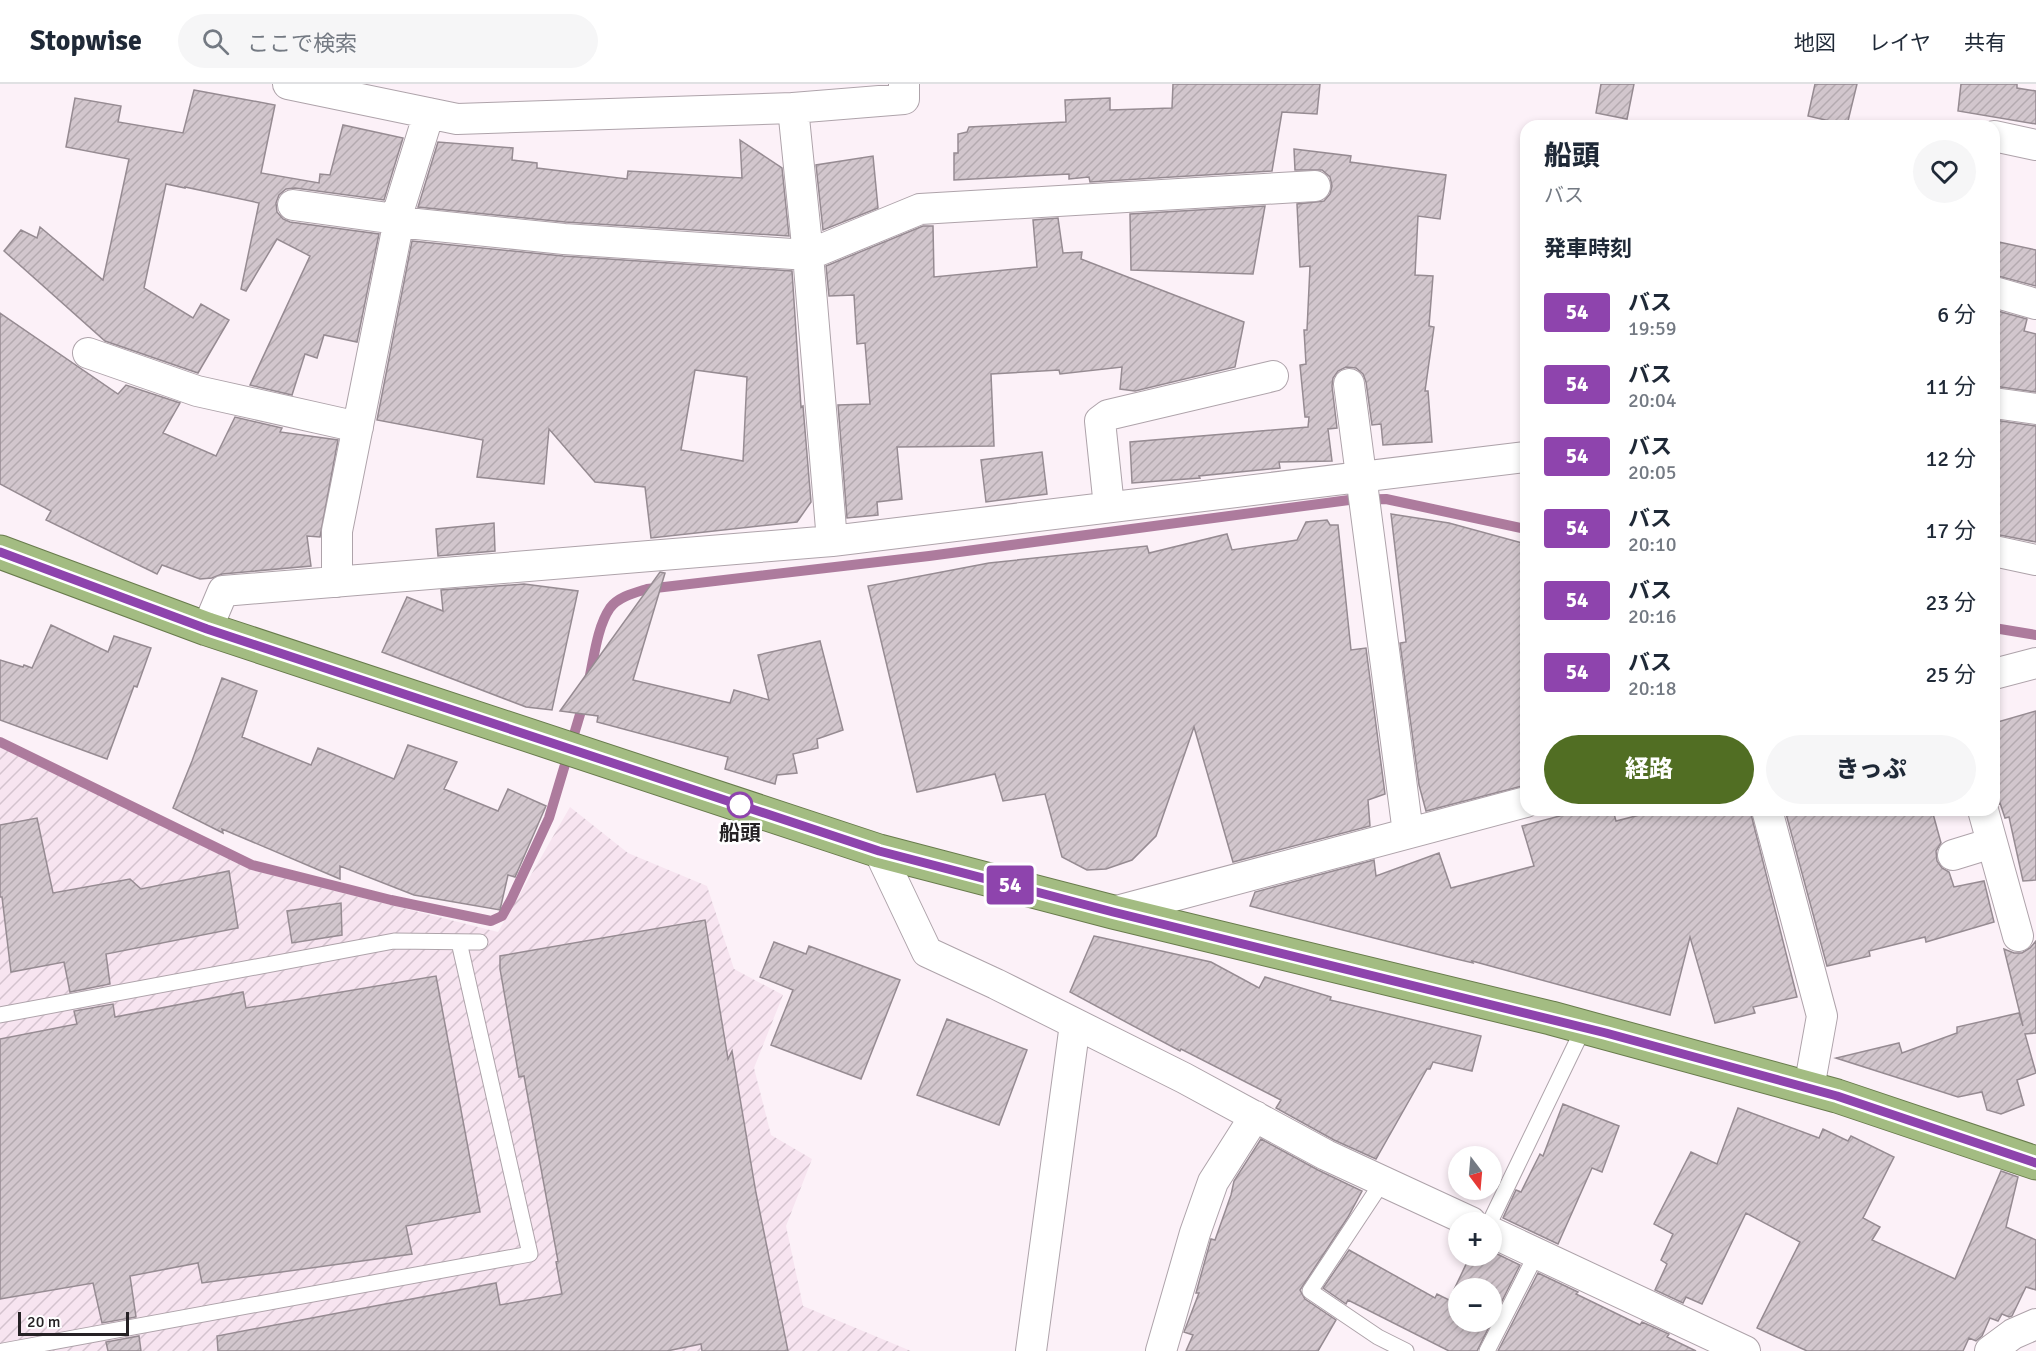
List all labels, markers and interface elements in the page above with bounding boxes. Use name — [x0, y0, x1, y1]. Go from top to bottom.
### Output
search box — [178, 14, 598, 68]
text: Stopwise — [30, 24, 142, 58]
icon: search — [199, 25, 232, 58]
text: ここで検索 — [247, 30, 357, 57]
text: 地図 — [1794, 30, 1836, 56]
text: レイヤ — [1869, 30, 1931, 56]
text: 共有 — [1964, 30, 2006, 56]
text: 船頭 — [1544, 139, 1600, 173]
button: heart — [1913, 140, 1976, 203]
text: バス — [1544, 183, 1584, 208]
text: 発車時刻 — [1544, 235, 1632, 262]
text: バス — [1628, 289, 1672, 316]
text: 54 — [1566, 299, 1588, 325]
text: 6 分 — [1937, 301, 1976, 328]
text: 19:59 — [1628, 316, 1677, 341]
text: バス — [1628, 361, 1672, 388]
text: 54 — [1566, 371, 1588, 397]
text: 11 分 — [1925, 373, 1976, 400]
text: 20:04 — [1628, 388, 1677, 413]
text: バス — [1628, 433, 1672, 460]
text: 54 — [1566, 443, 1588, 469]
text: 12 分 — [1925, 445, 1976, 472]
text: 20:05 — [1628, 460, 1677, 485]
text: バス — [1628, 505, 1672, 532]
text: 54 — [1566, 515, 1588, 541]
text: 17 分 — [1925, 517, 1976, 544]
text: 20:10 — [1628, 532, 1677, 557]
text: バス — [1628, 577, 1672, 604]
text: 54 — [1566, 587, 1588, 613]
text: 23 分 — [1925, 589, 1976, 616]
text: 20:16 — [1628, 604, 1677, 629]
text: バス — [1628, 649, 1672, 676]
text: 54 — [1566, 659, 1588, 685]
text: 25 分 — [1925, 661, 1976, 688]
text: 20:18 — [1628, 676, 1677, 701]
button: 経路 — [1544, 735, 1754, 804]
button: きっぷ — [1766, 735, 1976, 804]
marker: 船頭 — [727, 792, 753, 818]
place label: 船頭 — [719, 820, 761, 846]
line badge: 54 — [983, 866, 1037, 904]
text: 54 — [999, 872, 1021, 898]
north arrow — [1448, 1146, 1502, 1200]
map controls — [1448, 1146, 1502, 1332]
button: + — [1448, 1212, 1502, 1266]
button: − — [1448, 1278, 1502, 1332]
scale bar — [18, 1309, 129, 1336]
text: 20 m — [27, 1312, 61, 1332]

